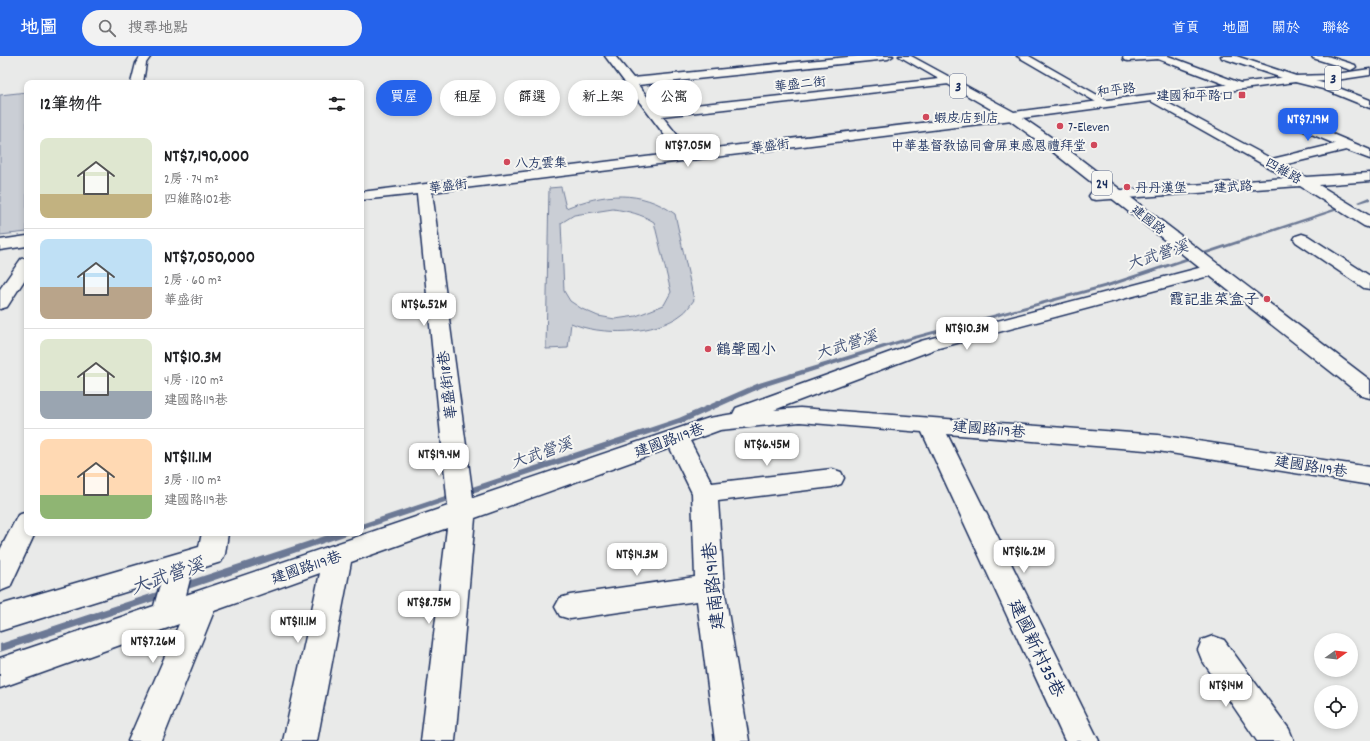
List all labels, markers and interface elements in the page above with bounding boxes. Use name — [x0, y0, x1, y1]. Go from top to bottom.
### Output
search box — [82, 10, 362, 46]
text: 地圖 — [20, 16, 58, 43]
icon: search — [96, 17, 118, 39]
text: 搜尋地點 — [128, 18, 188, 40]
text: 首頁 — [1172, 19, 1200, 39]
text: 地圖 — [1222, 19, 1250, 39]
text: 關於 — [1272, 19, 1300, 39]
text: 聯絡 — [1322, 19, 1350, 39]
road number: 3 — [1325, 66, 1341, 90]
street label: 華盛二街 — [773, 73, 827, 98]
road number: 3 — [950, 74, 966, 98]
chip: 買屋 — [376, 80, 432, 116]
chip: 租屋 — [440, 80, 496, 116]
chip: 篩選 — [504, 80, 560, 116]
chip: 新上架 — [568, 80, 638, 116]
chip: 公寓 — [646, 80, 702, 116]
street label: 和平路 — [1096, 80, 1137, 103]
place label: 建國和平路口 — [1156, 88, 1234, 107]
marker: 建國和平路口 — [1237, 90, 1247, 100]
icon: filters — [326, 93, 348, 115]
text: 12筆物件 — [40, 94, 102, 118]
pin: NT$7.19M — [1267, 108, 1349, 142]
place label: 蝦皮店到店 — [934, 110, 999, 129]
text: NT$7.19M — [1287, 111, 1329, 130]
marker: 蝦皮店到店 — [921, 112, 931, 122]
place label: 7-Eleven — [1068, 119, 1109, 138]
marker: 7-Eleven — [1055, 121, 1065, 131]
pin: NT$7.05M — [647, 134, 729, 168]
street label: 華盛街 — [750, 136, 791, 159]
text: NT$7.05M — [665, 137, 711, 156]
place label: 中華基督教協同會屏東感恩禮拜堂 — [891, 138, 1086, 157]
marker: 中華基督教協同會屏東感恩禮拜堂 — [1089, 140, 1099, 150]
text: NT$7,190,000 — [164, 146, 249, 170]
icon: home — [72, 154, 120, 202]
street label: 四維路 — [1261, 154, 1304, 190]
place label: 八方雲集 — [515, 155, 567, 174]
marker: 八方雲集 — [502, 157, 512, 167]
text: 2房 · 74 m² — [164, 171, 219, 190]
road number: 24 — [1092, 171, 1112, 195]
street label: 華盛街 — [428, 176, 469, 199]
street label: 建武路 — [1213, 178, 1253, 199]
place label: 丹丹漢堡 — [1135, 180, 1187, 199]
marker: 丹丹漢堡 — [1122, 182, 1132, 192]
text: 四維路102巷 — [164, 191, 232, 210]
street label: 建國路 — [1126, 201, 1169, 240]
water label: 大武營溪 — [1124, 235, 1193, 277]
text: NT$7,050,000 — [164, 247, 255, 271]
icon: home — [72, 255, 120, 303]
text: 2房 · 60 m² — [164, 272, 222, 291]
place label: 霞記韭菜盒子 — [1169, 290, 1259, 312]
text: 華盛街 — [164, 292, 203, 311]
pin: NT$6.52M — [383, 293, 465, 327]
marker: 霞記韭菜盒子 — [1262, 294, 1272, 304]
text: NT$6.52M — [401, 296, 447, 315]
pin: NT$10.3M — [926, 317, 1008, 351]
text: NT$10.3M — [945, 320, 989, 339]
water label: 大武營溪 — [813, 326, 882, 367]
place label: 鶴聲國小 — [716, 340, 776, 362]
marker: 鶴聲國小 — [703, 344, 713, 354]
text: NT$10.3M — [164, 347, 221, 371]
street label: 華盛街18巷 — [434, 349, 464, 420]
icon: home — [72, 355, 120, 403]
text: 4房 · 120 m² — [164, 372, 224, 391]
text: 建國路119巷 — [164, 392, 228, 411]
street label: 建國路119巷 — [951, 417, 1026, 445]
street label: 建國路119巷 — [631, 419, 708, 465]
water label: 大武營溪 — [508, 433, 577, 476]
pin: NT$6.45M — [726, 433, 808, 467]
text: NT$6.45M — [744, 436, 790, 455]
pin: NT$19.4M — [398, 443, 480, 477]
text: NT$19.4M — [418, 446, 460, 465]
text: NT$11.1M — [164, 447, 212, 471]
street label: 建國路119巷 — [1273, 451, 1349, 485]
icon: home — [72, 455, 120, 503]
text: 3房 · 110 m² — [164, 472, 221, 491]
text: 建國路119巷 — [164, 492, 228, 511]
pin: NT$16.2M — [983, 540, 1065, 574]
street label: 建南路191巷 — [698, 541, 733, 631]
pin: NT$14.3M — [596, 543, 678, 577]
text: NT$16.2M — [1003, 543, 1045, 562]
text: NT$14.3M — [616, 546, 658, 565]
street label: 建國路119巷 — [268, 547, 345, 591]
water label: 大武營溪 — [128, 553, 209, 603]
pin: NT$8.75M — [388, 591, 470, 625]
text: NT$8.75M — [407, 594, 451, 613]
street label: 建國新村35巷 — [1000, 596, 1069, 702]
pin: NT$11.1M — [257, 610, 339, 644]
text: NT$11.1M — [280, 613, 316, 632]
pin: NT$7.26M — [112, 630, 194, 664]
text: NT$7.26M — [130, 633, 176, 652]
north arrow — [1314, 633, 1358, 677]
map controls — [1314, 633, 1358, 729]
pin: NT$14M — [1193, 674, 1259, 708]
text: NT$14M — [1209, 677, 1243, 696]
button: locate — [1314, 685, 1358, 729]

